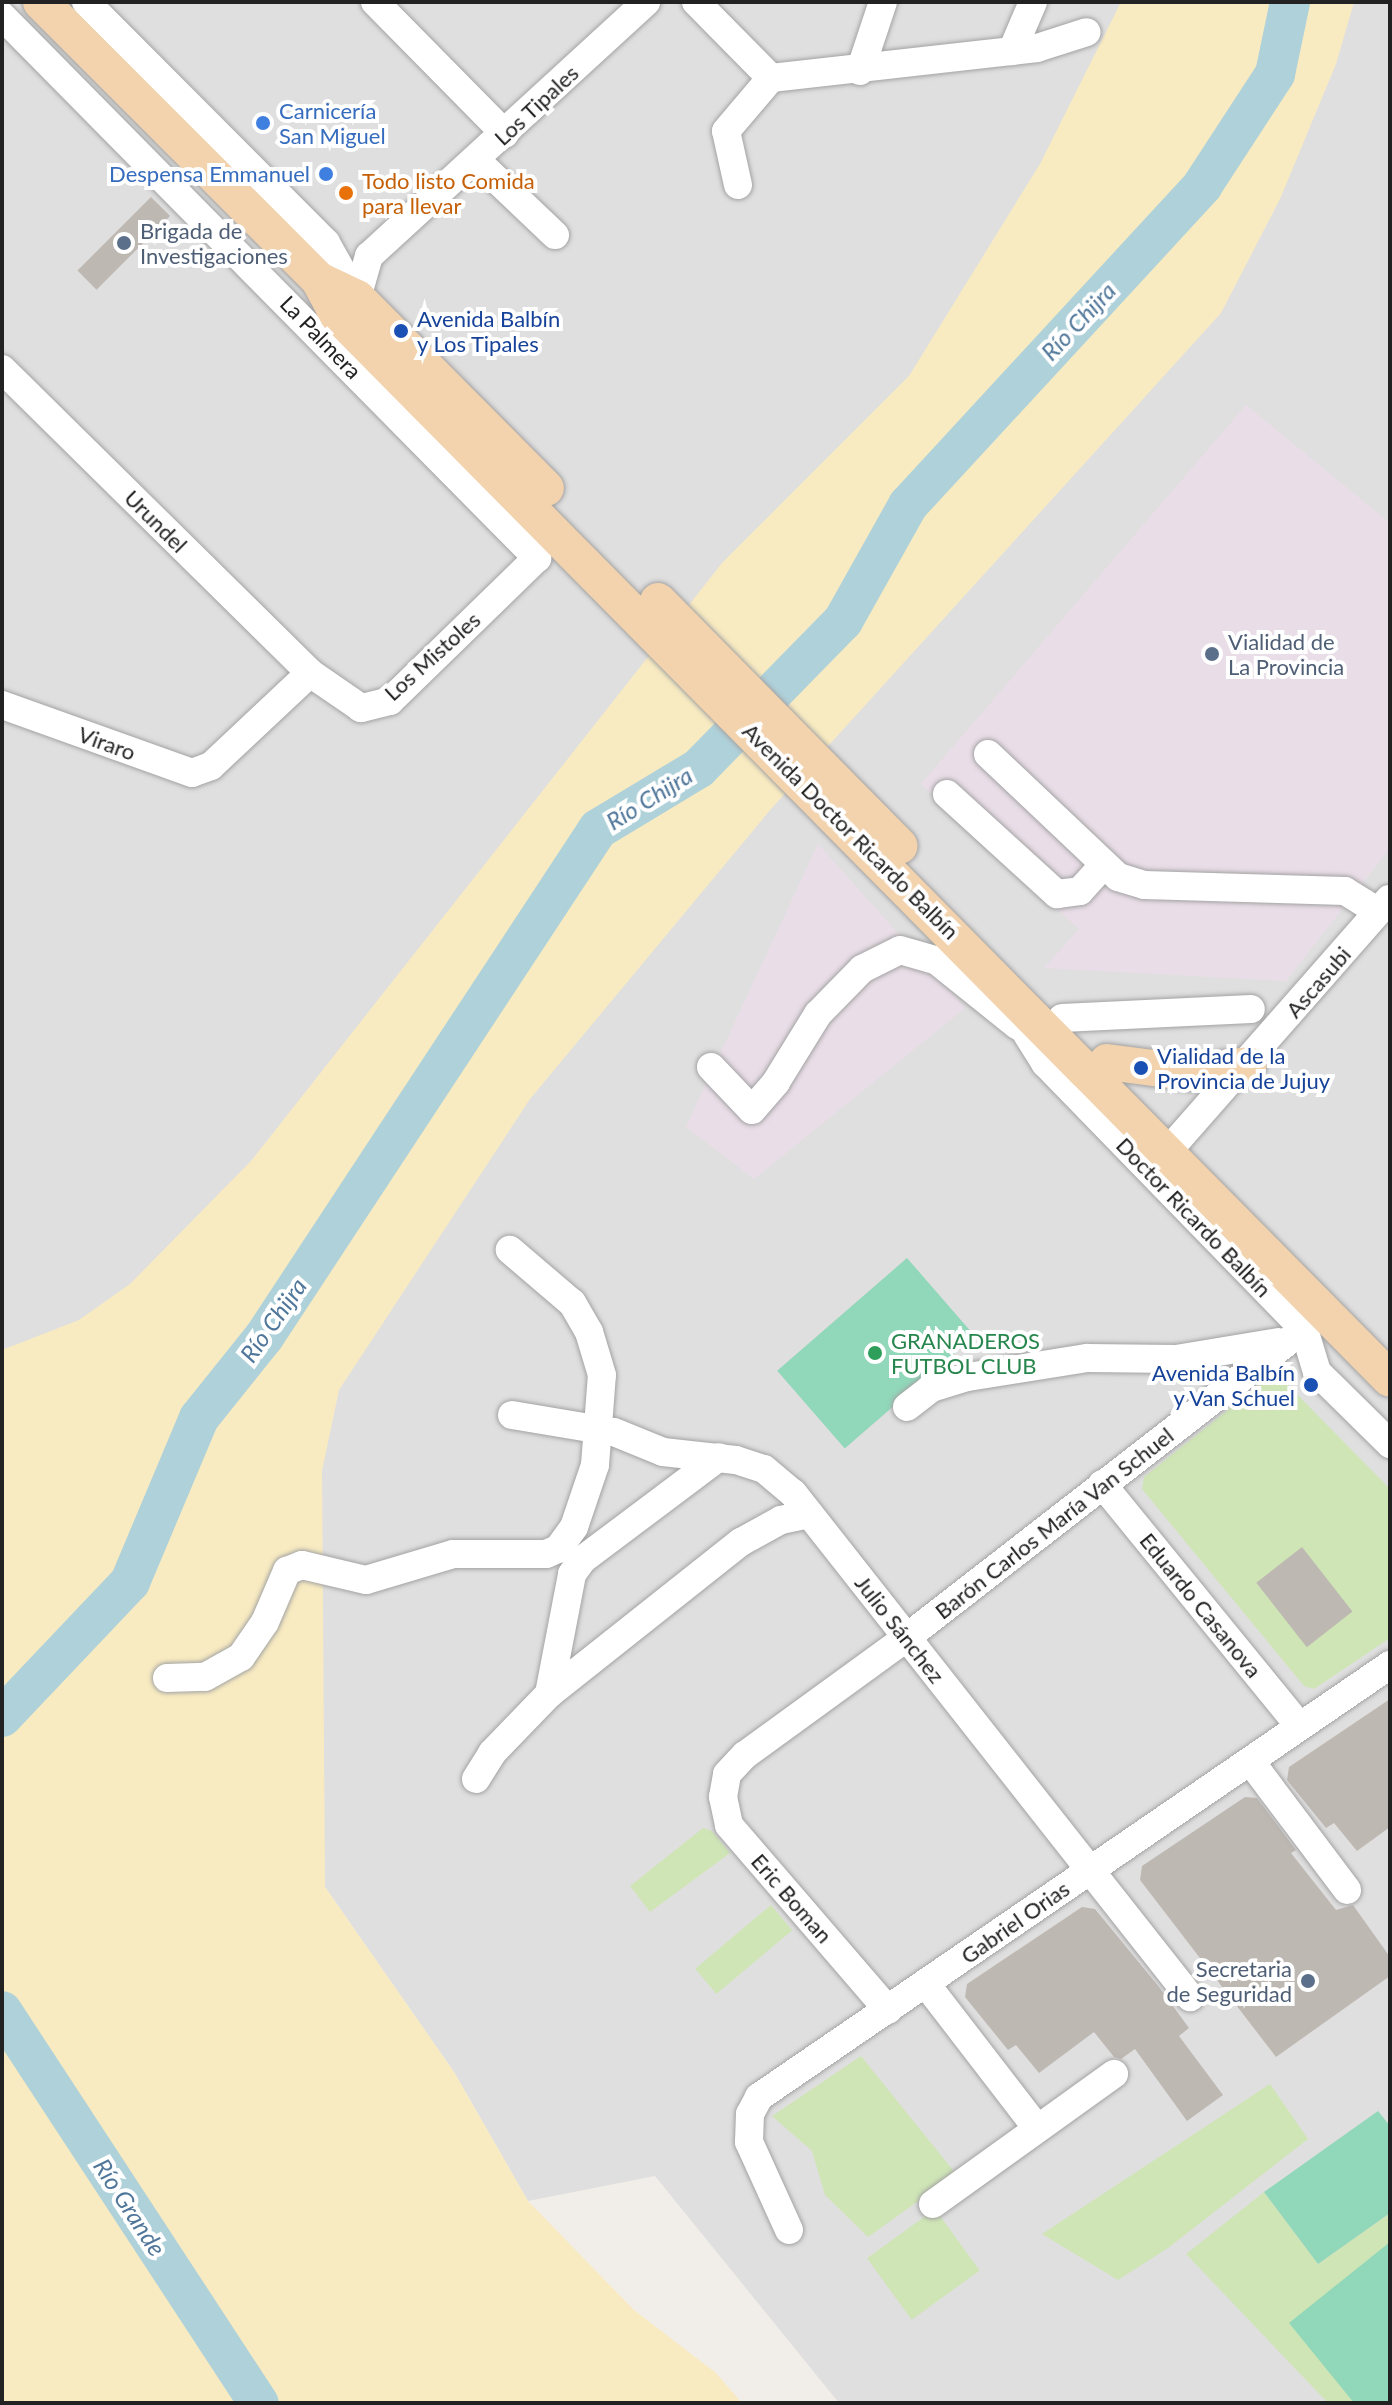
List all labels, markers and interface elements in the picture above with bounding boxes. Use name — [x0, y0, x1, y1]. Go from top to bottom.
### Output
street label: Los Tipales — [488, 59, 584, 151]
place label: Carnicería San Miguel — [279, 97, 386, 148]
marker: Carnicería San Miguel — [254, 114, 272, 132]
place label: Despensa Emmanuel — [109, 161, 310, 187]
marker: Despensa Emmanuel — [317, 165, 335, 183]
place label: Todo listo Comida para llevar — [362, 167, 535, 218]
marker: Todo listo Comida para llevar — [337, 184, 355, 202]
place label: Brigada de Investigaciones — [140, 217, 288, 268]
marker: Brigada de Investigaciones — [115, 234, 133, 252]
water label: Río Chijra — [1035, 276, 1121, 366]
street label: La Palmera — [275, 290, 367, 384]
place label: Avenida Balbín y Los Tipales — [417, 305, 560, 356]
marker: Avenida Balbín y Los Tipales — [392, 322, 410, 340]
street label: Urundel — [119, 484, 193, 558]
street label: Los Mistoles — [379, 606, 485, 706]
place label: Vialidad de La Provincia — [1228, 628, 1344, 680]
marker: Vialidad de La Provincia — [1203, 645, 1221, 663]
street label: Avenida Doctor Ricardo Balbín — [737, 717, 965, 945]
street label: Viraro — [75, 721, 139, 765]
water label: Río Chijra — [601, 760, 697, 836]
street label: Ascasubi — [1280, 941, 1356, 1023]
place label: Vialidad de la Provincia de Jujuy — [1157, 1042, 1331, 1094]
marker: Vialidad de la Provincia de Jujuy — [1132, 1059, 1150, 1077]
street label: Doctor Ricardo Balbín — [1111, 1132, 1277, 1302]
water label: Río Chijra — [234, 1272, 312, 1368]
place label: GRANADEROS FUTBOL CLUB — [891, 1327, 1040, 1378]
marker: GRANADEROS FUTBOL CLUB — [866, 1344, 884, 1362]
place label: Avenida Balbín y Van Schuel — [1152, 1359, 1295, 1410]
marker: Avenida Balbín y Van Schuel — [1302, 1376, 1320, 1394]
street label: Barón Carlos María Van Schuel — [929, 1421, 1179, 1625]
street label: Eduardo Casanova — [1135, 1527, 1267, 1683]
street label: Julio Sánchez — [850, 1570, 950, 1688]
street label: Eric Boman — [746, 1848, 838, 1948]
street label: Gabriel Orias — [956, 1875, 1074, 1969]
place label: Secretaria de Seguridad — [1166, 1955, 1292, 2006]
marker: Secretaria de Seguridad — [1299, 1972, 1317, 1990]
water label: Río Grande — [88, 2153, 172, 2261]

